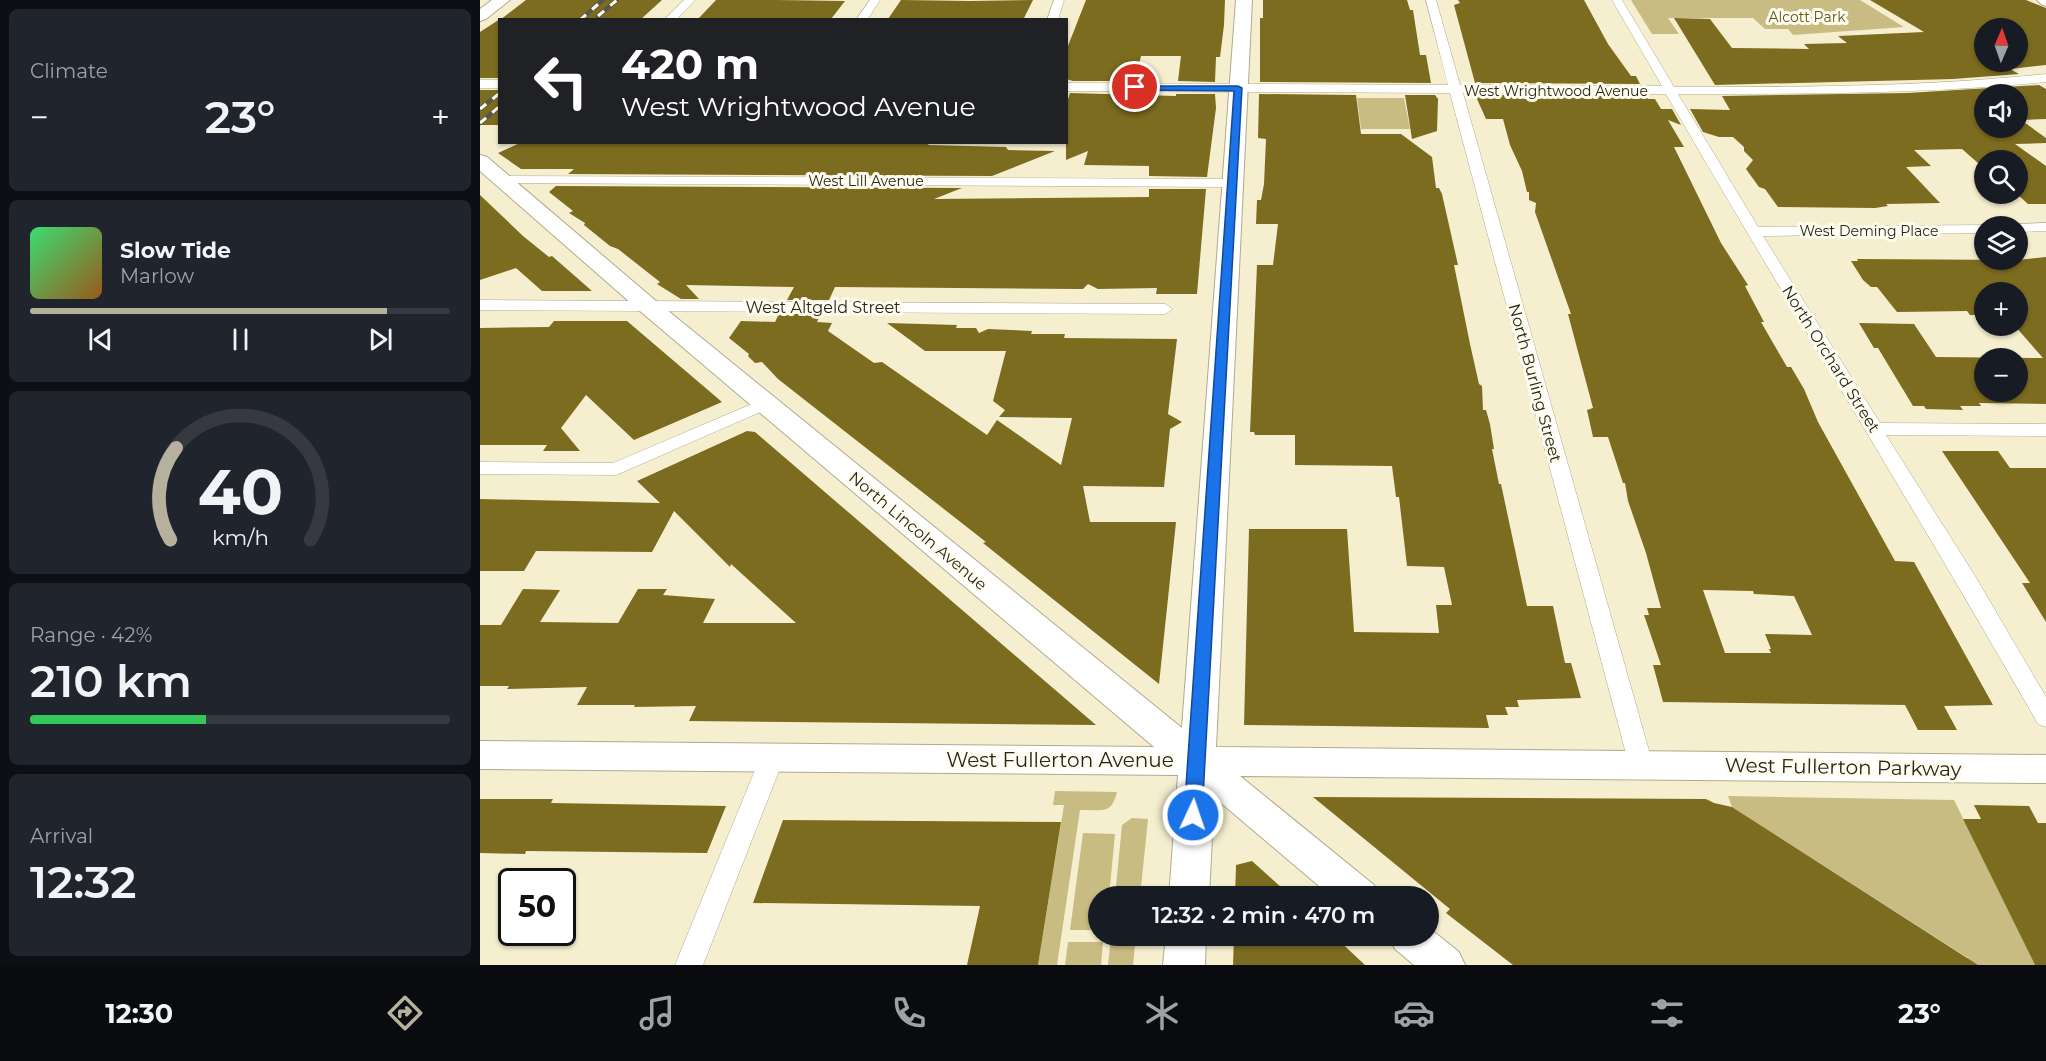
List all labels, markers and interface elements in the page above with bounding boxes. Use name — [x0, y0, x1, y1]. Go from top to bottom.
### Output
park label: Alcott Park — [1768, 8, 1846, 26]
north arrow — [1974, 18, 2028, 72]
map controls — [1974, 18, 2028, 402]
text: 420 m — [621, 38, 759, 90]
icon: left — [522, 42, 600, 120]
text: Climate — [30, 59, 108, 83]
pin — [1109, 61, 1160, 112]
icon: arrive — [1118, 70, 1151, 103]
street label: West Wrightwood Avenue — [1464, 82, 1648, 100]
button: sound — [1974, 84, 2028, 138]
text: 23° — [205, 89, 275, 144]
text: West Wrightwood Avenue — [621, 90, 976, 123]
text: − — [30, 97, 49, 137]
text: + — [431, 97, 450, 137]
button: search — [1974, 150, 2028, 204]
street label: West Lill Avenue — [808, 172, 924, 190]
button: layers — [1974, 216, 2028, 270]
street label: West Deming Place — [1799, 222, 1939, 240]
text: Slow Tide — [120, 237, 231, 264]
text: Marlow — [120, 264, 194, 288]
street label: North Orchard Street — [1778, 282, 1884, 436]
button: + — [1974, 282, 2028, 336]
street label: West Altgeld Street — [745, 298, 901, 317]
street label: North Burling Street — [1505, 302, 1565, 465]
icon: previous — [84, 323, 117, 356]
icon: pause — [224, 323, 257, 356]
icon: next — [364, 323, 397, 356]
button: − — [1974, 348, 2028, 402]
text: 40 — [197, 454, 283, 530]
street label: North Lincoln Avenue — [845, 468, 991, 594]
text: km/h — [211, 524, 269, 550]
text: Range · 42% — [30, 623, 152, 647]
text: 210 km — [30, 653, 192, 708]
street label: West Fullerton Avenue — [946, 748, 1174, 772]
street label: West Fullerton Parkway — [1724, 753, 1962, 781]
position arrow — [1161, 783, 1225, 847]
text: Arrival — [30, 824, 93, 848]
text: 12:32 — [30, 854, 136, 909]
speed limit sign: 50 — [498, 868, 576, 946]
text: 12:32 · 2 min · 470 m — [1152, 902, 1375, 929]
icon: directions — [384, 992, 426, 1034]
icon: music — [636, 992, 678, 1034]
icon: phone — [888, 992, 930, 1034]
icon: climate — [1141, 992, 1183, 1034]
icon: car — [1393, 992, 1435, 1034]
icon: filters — [1646, 992, 1688, 1034]
text: 12:30 — [105, 997, 173, 1030]
text: 23° — [1898, 997, 1941, 1030]

